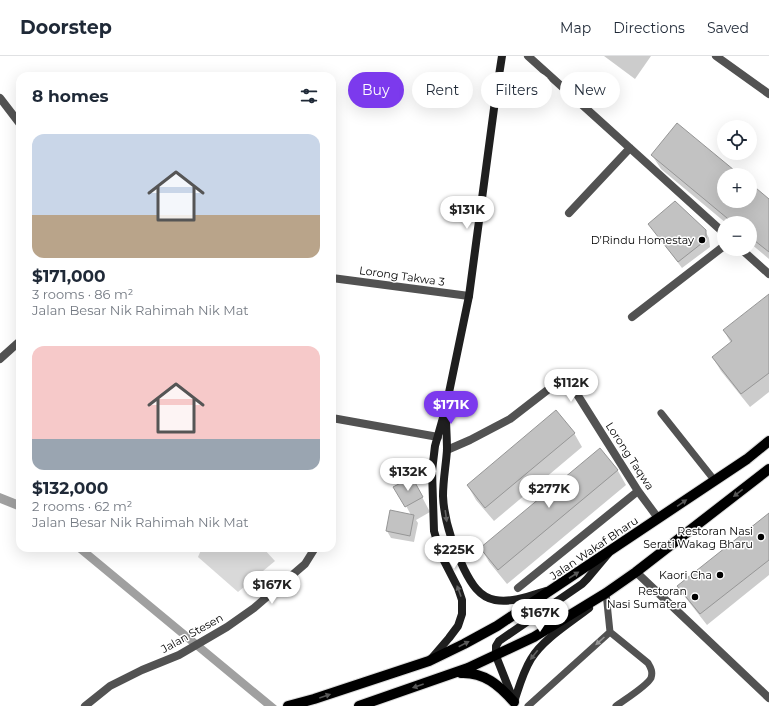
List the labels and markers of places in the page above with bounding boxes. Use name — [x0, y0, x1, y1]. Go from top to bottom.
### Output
pin: $131K — [439, 196, 495, 230]
place label: D’Rindu Homestay — [591, 233, 694, 247]
marker: D’Rindu Homestay — [697, 235, 707, 245]
pin: $112K — [543, 369, 599, 403]
pin: $171K — [423, 391, 479, 425]
pin: $132K — [380, 458, 436, 492]
pin: $277K — [521, 475, 577, 509]
place label: Restoran Nasi Serati Wakag Bharu — [643, 524, 753, 551]
marker: Restoran Nasi Serati Wakag Bharu — [756, 532, 766, 542]
pin: $225K — [426, 536, 482, 570]
place label: Kaori Cha — [659, 568, 712, 582]
marker: Kaori Cha — [715, 570, 725, 580]
pin: $167K — [244, 571, 300, 605]
place label: Restoran Nasi Sumatera — [607, 584, 687, 611]
marker: Restoran Nasi Sumatera — [690, 592, 700, 602]
pin: $167K — [512, 599, 568, 633]

